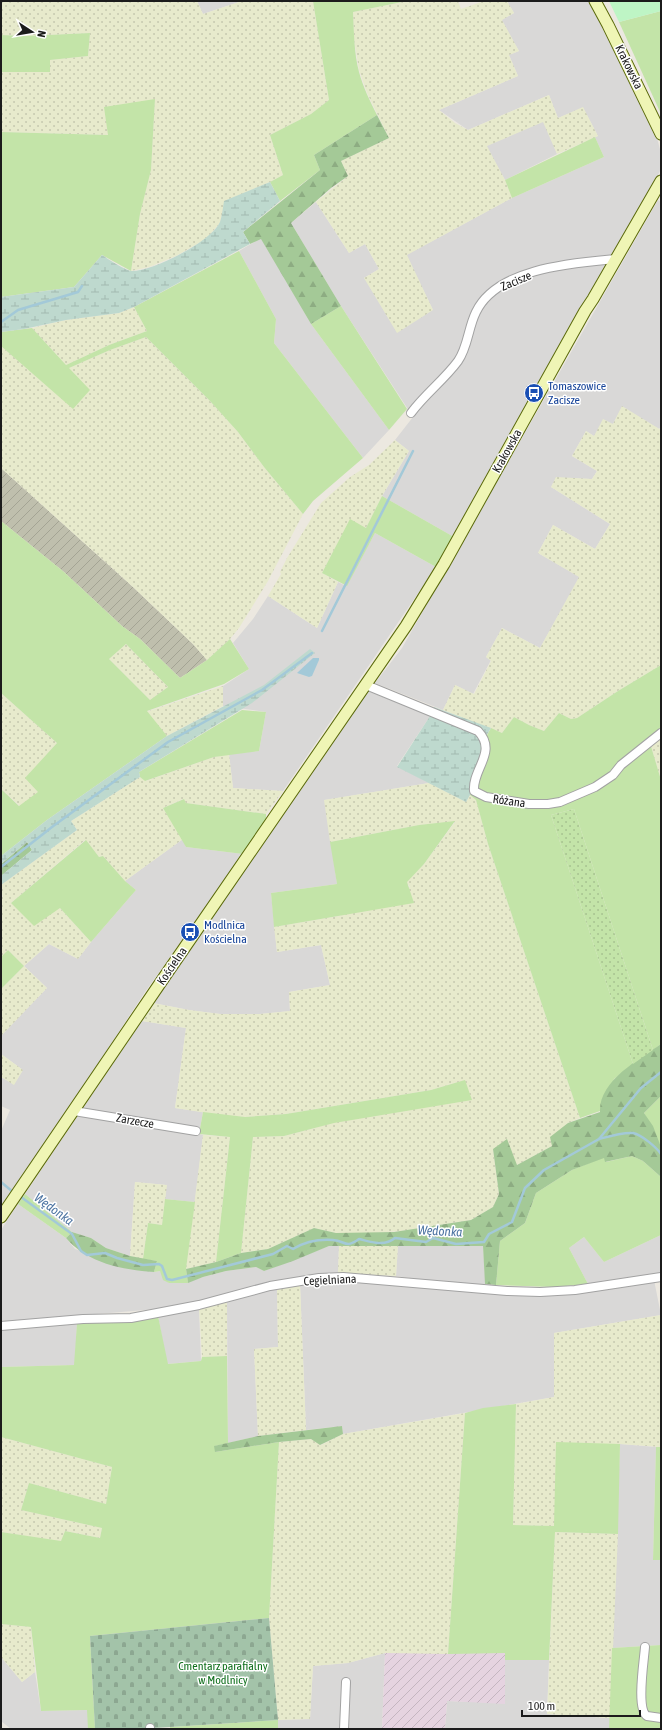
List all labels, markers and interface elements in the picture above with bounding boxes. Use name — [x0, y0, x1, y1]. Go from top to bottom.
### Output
north arrow — [12, 12, 52, 52]
text: N — [35, 30, 48, 39]
street label: Krakowska — [612, 43, 646, 91]
street label: Zacisze — [499, 268, 533, 294]
place label: Tomaszowice Zacisze — [548, 379, 606, 407]
bus stop icon: Tomaszowice Zacisze — [523, 382, 545, 404]
street label: Krakowska — [489, 427, 525, 475]
street label: Różana — [492, 792, 526, 810]
place label: Modlnica Kościelna — [204, 918, 247, 946]
bus stop icon: Modlnica Kościelna — [179, 921, 201, 943]
street label: Kościelna — [154, 944, 190, 988]
street label: Zarzecze — [115, 1111, 155, 1131]
water label: Wędonka — [31, 1190, 77, 1228]
water label: Wędonka — [417, 1222, 463, 1240]
street label: Cegielniana — [303, 1272, 357, 1288]
park label: Cmentarz parafialny w Modlnicy — [178, 1659, 268, 1687]
scale bar — [522, 1692, 640, 1718]
text: 100 m — [528, 1699, 555, 1713]

